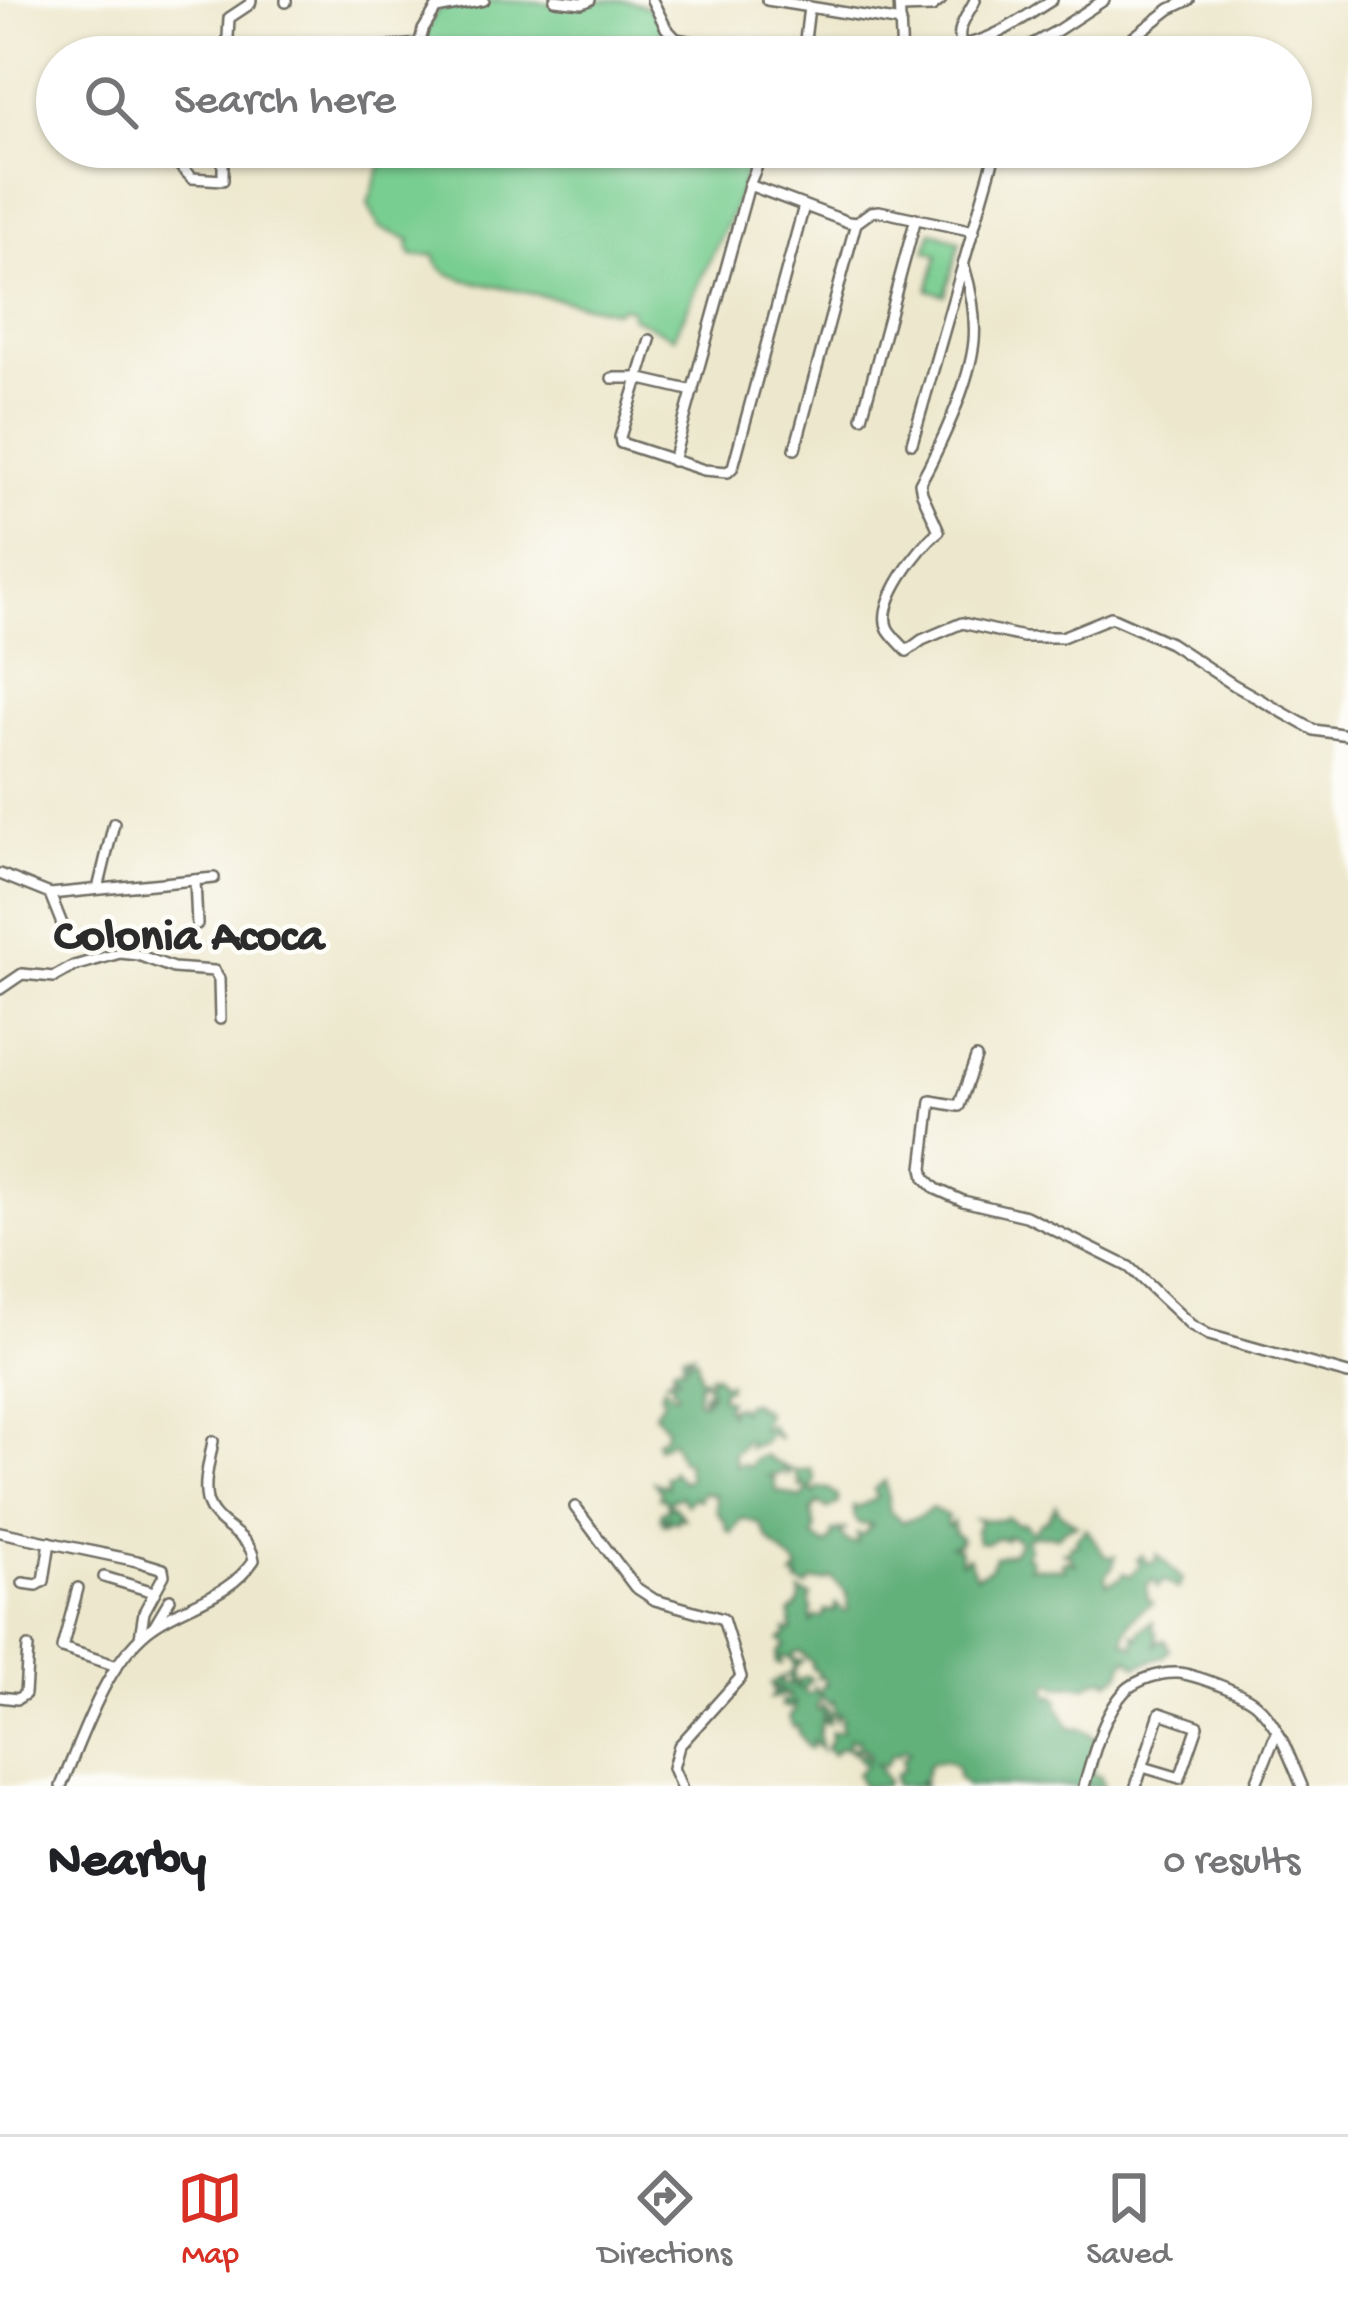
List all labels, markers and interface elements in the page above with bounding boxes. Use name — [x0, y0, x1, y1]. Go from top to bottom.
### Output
search box — [36, 36, 1312, 168]
icon: search — [78, 69, 144, 135]
text: Search here — [174, 76, 396, 129]
district label: Colonia Acoca — [54, 911, 326, 968]
text: Nearby — [48, 1834, 206, 1894]
text: 0 results — [1163, 1841, 1300, 1887]
tab: Map — [177, 2165, 243, 2275]
tab: Directions — [598, 2165, 732, 2275]
tab: Saved — [1086, 2165, 1171, 2275]

